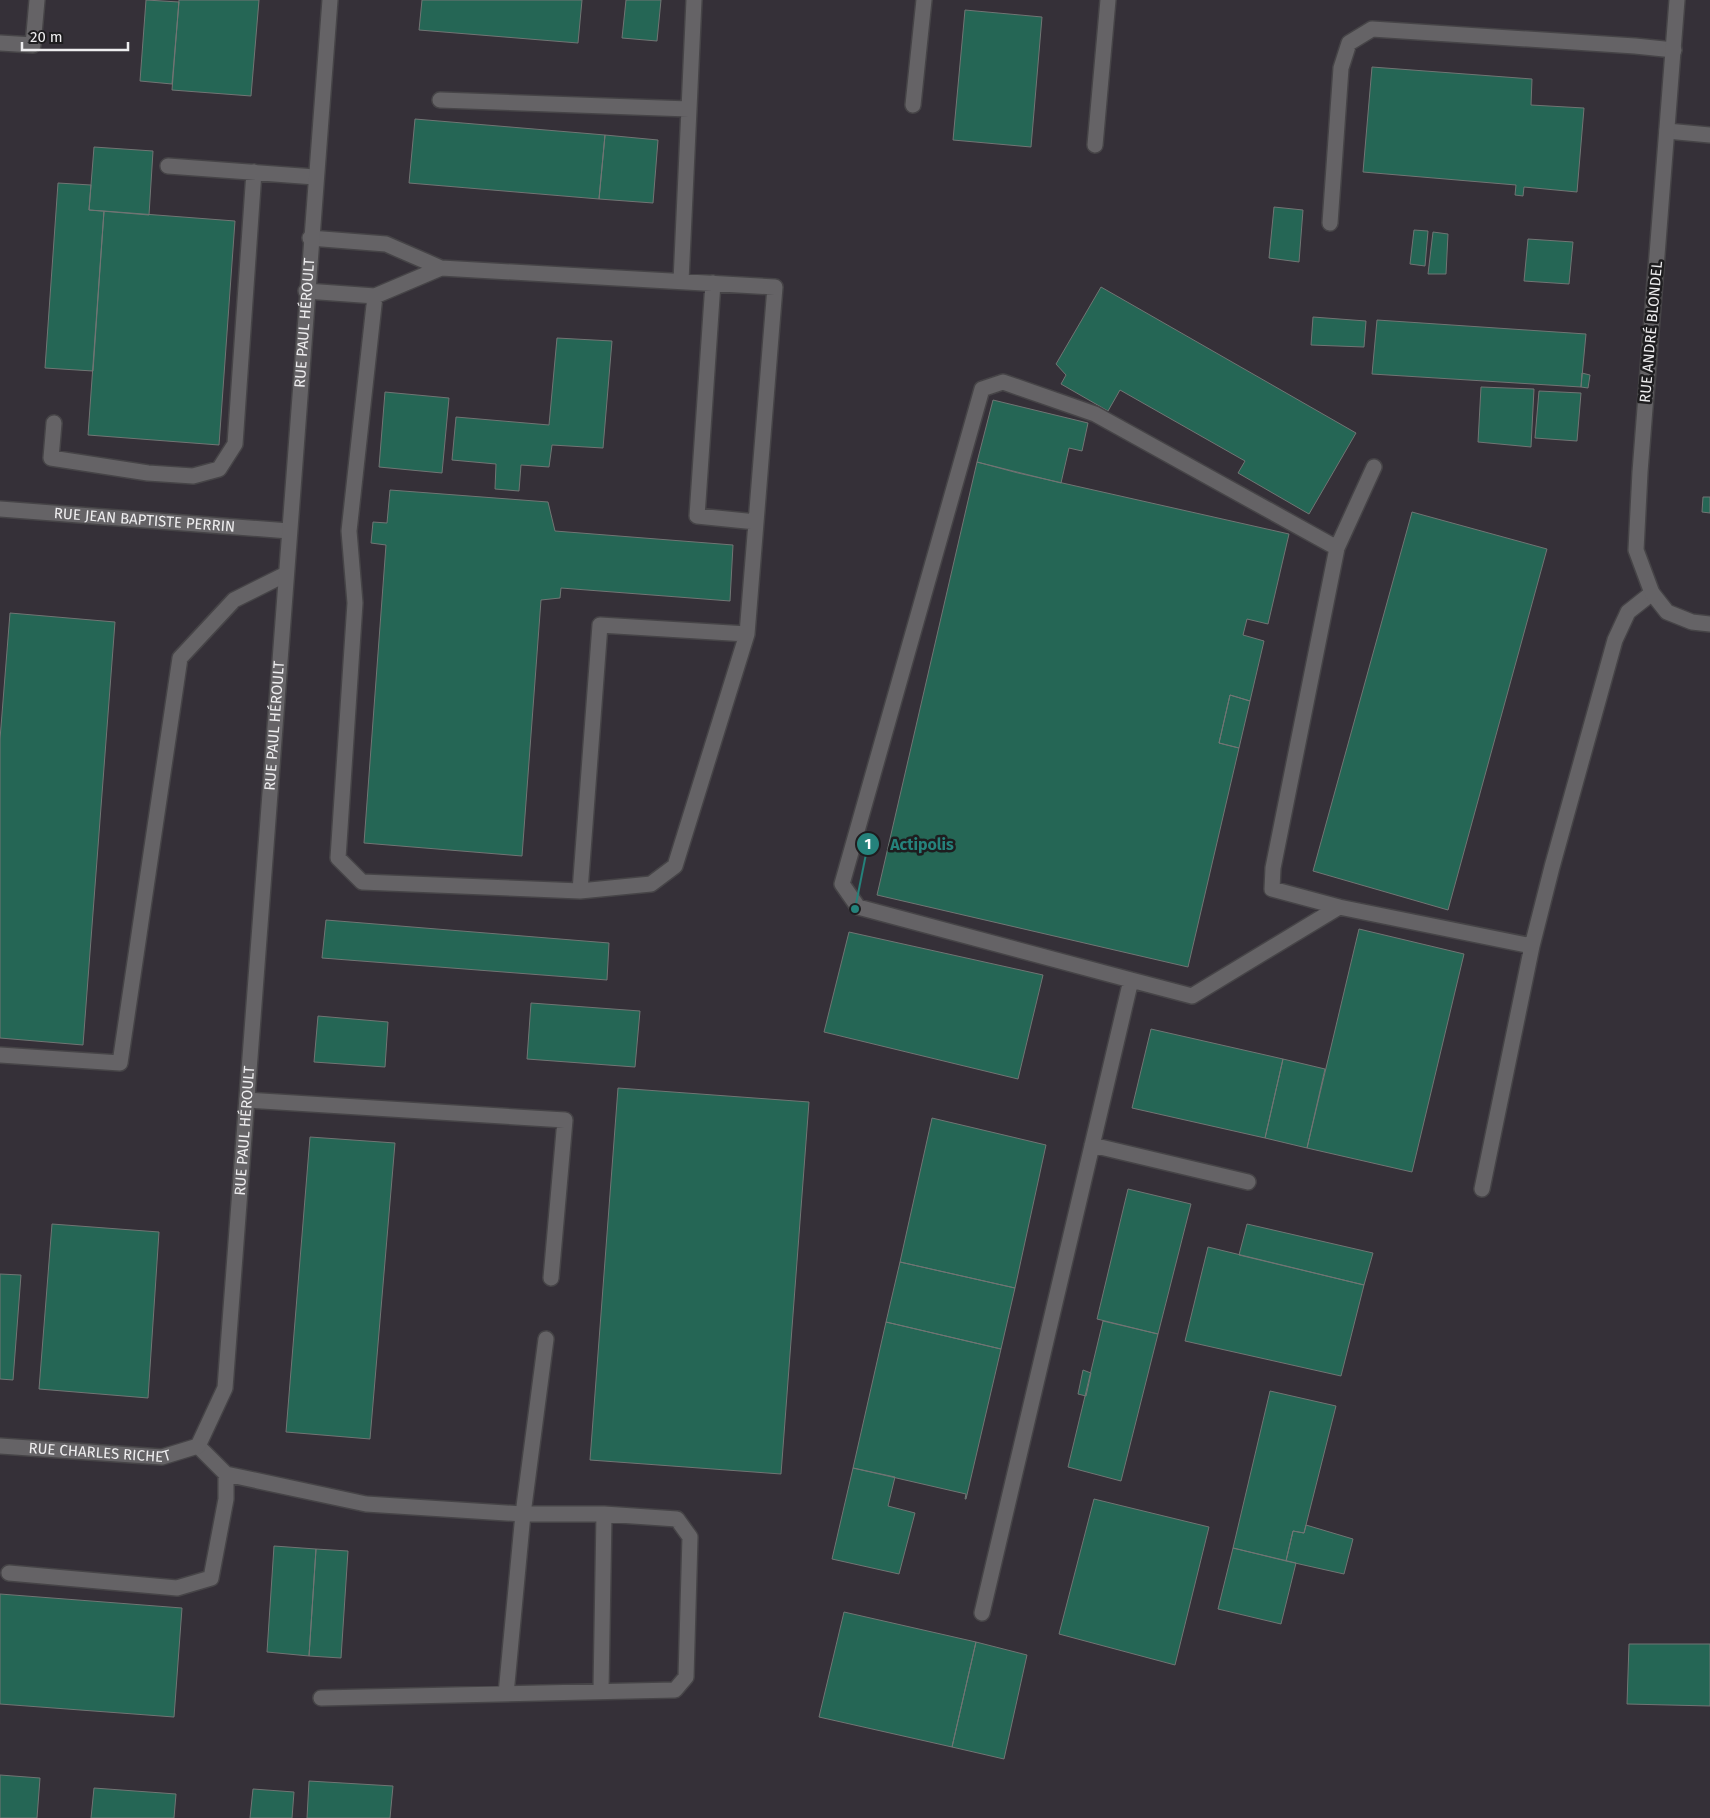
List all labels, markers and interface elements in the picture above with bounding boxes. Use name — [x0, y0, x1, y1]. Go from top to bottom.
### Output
scale bar — [22, 20, 129, 52]
text: 20 m — [30, 28, 63, 46]
street label: RUE PAUL HÉROULT — [291, 257, 318, 389]
street label: RUE ANDRÉ BLONDEL — [1636, 260, 1666, 404]
street label: RUE JEAN BAPTISTE PERRIN — [53, 504, 236, 536]
street label: RUE PAUL HÉROULT — [261, 660, 288, 791]
callout: Actipolis — [855, 828, 964, 859]
text: 1 — [865, 835, 871, 853]
text: Actipolis — [889, 835, 954, 854]
street label: RUE PAUL HÉROULT — [231, 1065, 258, 1196]
street label: RUE CHARLES RICHET — [28, 1439, 173, 1466]

